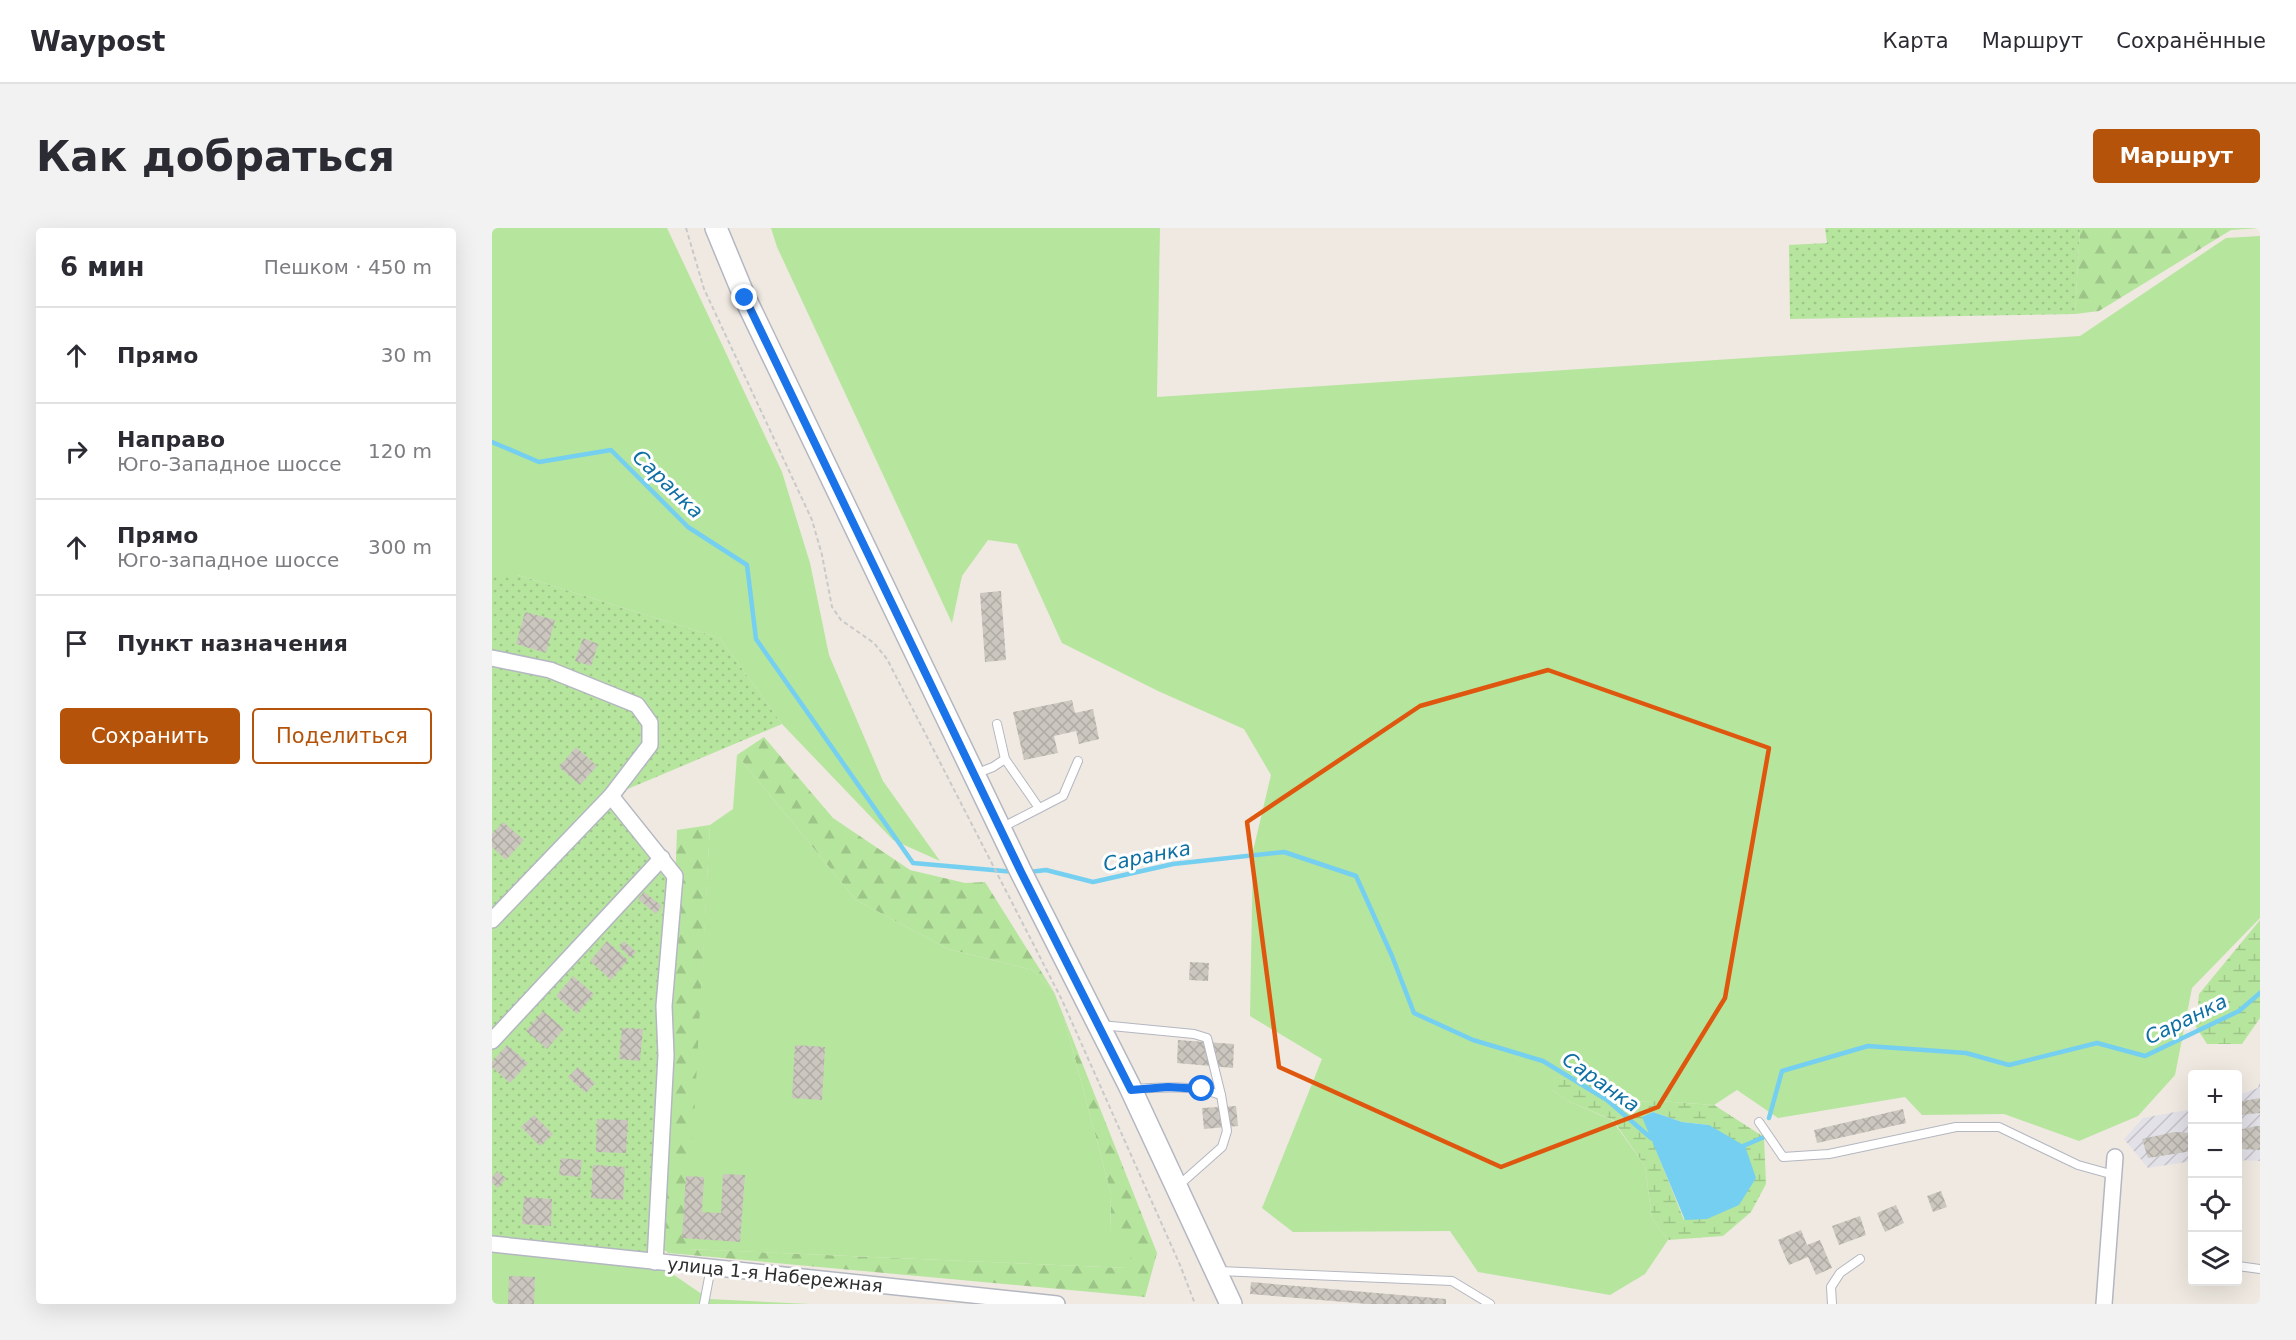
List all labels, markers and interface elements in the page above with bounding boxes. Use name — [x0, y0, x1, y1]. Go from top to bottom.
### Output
text: Waypost — [30, 25, 166, 58]
text: Карта — [1883, 29, 1949, 53]
text: Маршрут — [1982, 29, 2083, 53]
text: Сохранённые — [2116, 29, 2266, 53]
button: Маршрут — [2093, 129, 2260, 183]
text: Как добраться — [36, 132, 395, 181]
text: 6 мин — [60, 252, 145, 282]
text: Пешком · 450 m — [264, 255, 432, 279]
route end — [731, 284, 757, 310]
icon: ahead — [60, 339, 93, 372]
text: Прямо — [117, 343, 198, 368]
text: 30 m — [381, 343, 432, 367]
text: Направо — [117, 427, 225, 452]
icon: right — [60, 435, 93, 468]
text: 120 m — [368, 439, 432, 463]
water label: Саранка — [628, 445, 708, 523]
text: Юго-Западное шоссе — [117, 452, 342, 476]
text: Прямо — [117, 523, 198, 548]
icon: ahead — [60, 531, 93, 564]
text: 300 m — [368, 535, 432, 559]
text: Юго-западное шоссе — [117, 548, 339, 572]
icon: arrive — [60, 627, 93, 660]
text: Пункт назначения — [117, 631, 348, 656]
button: Сохранить — [60, 708, 240, 764]
button: Поделиться — [252, 708, 432, 764]
water label: Саранка — [1101, 836, 1193, 876]
water label: Саранка — [2141, 989, 2231, 1049]
water label: Саранка — [1558, 1047, 1644, 1117]
map controls — [2188, 1070, 2242, 1286]
button: + — [2188, 1070, 2242, 1124]
route start — [1188, 1075, 1214, 1101]
button: − — [2188, 1124, 2242, 1178]
button: locate — [2188, 1178, 2242, 1232]
button: layers — [2188, 1232, 2242, 1286]
street label: улица 1-я Набережная — [666, 1253, 884, 1296]

